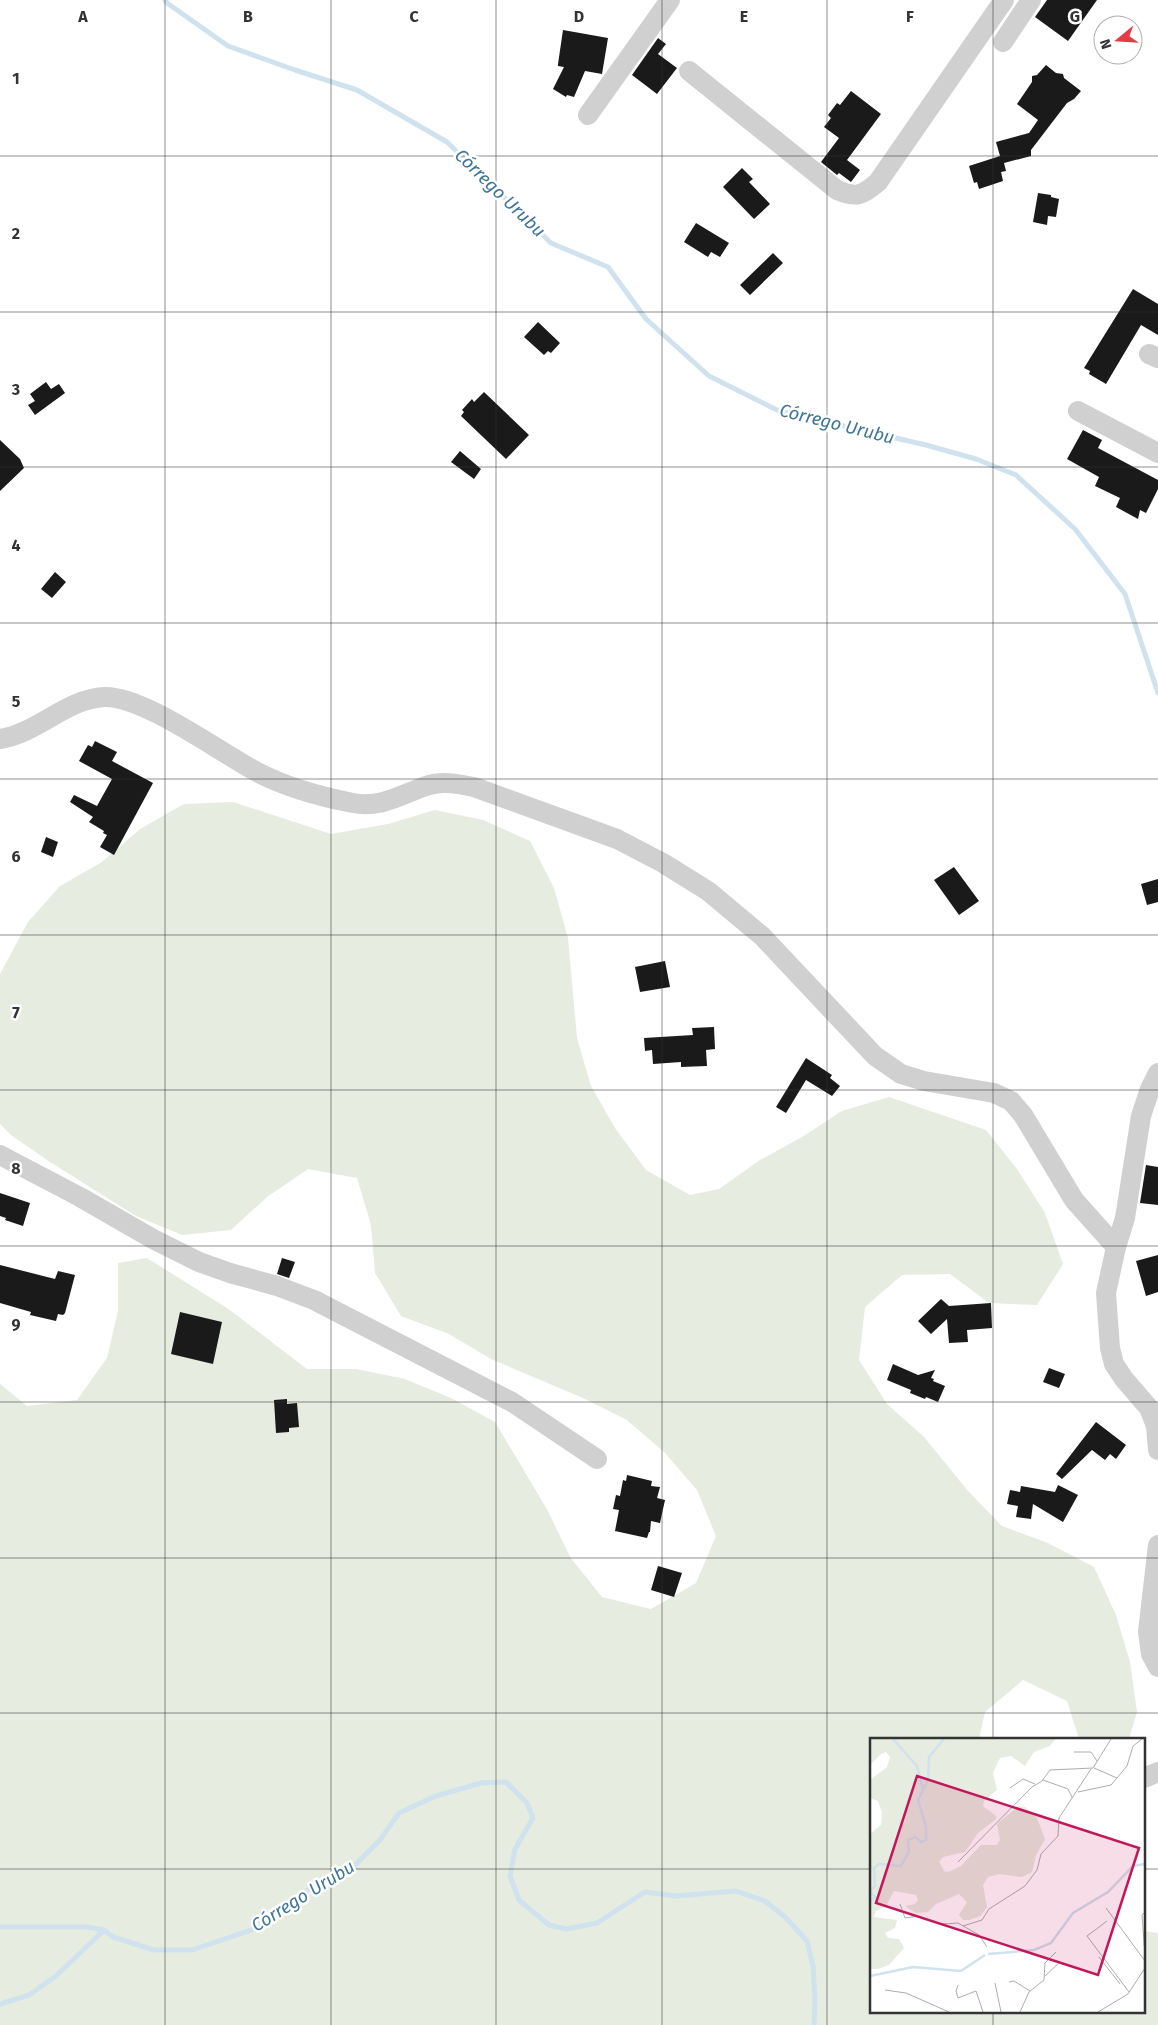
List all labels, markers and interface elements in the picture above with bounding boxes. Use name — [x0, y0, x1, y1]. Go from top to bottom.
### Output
text: A — [77, 7, 88, 26]
text: B — [243, 7, 253, 26]
text: C — [409, 7, 419, 26]
text: D — [574, 7, 584, 26]
text: E — [740, 7, 748, 26]
text: F — [906, 7, 914, 26]
text: G — [1070, 7, 1080, 26]
north arrow — [1093, 15, 1143, 65]
text: N — [1097, 37, 1116, 51]
text: 1 — [12, 69, 20, 88]
water label: Córrego Urubu — [450, 144, 550, 242]
text: 2 — [12, 224, 20, 243]
text: 3 — [11, 380, 20, 399]
water label: Córrego Urubu — [777, 399, 897, 449]
text: 4 — [11, 536, 21, 555]
text: 5 — [12, 692, 21, 711]
text: 6 — [11, 847, 21, 866]
text: 7 — [12, 1003, 20, 1022]
text: 8 — [11, 1159, 21, 1178]
text: 9 — [12, 1315, 21, 1334]
inset map — [870, 1738, 1146, 2012]
water label: Córrego Urubu — [247, 1855, 359, 1937]

